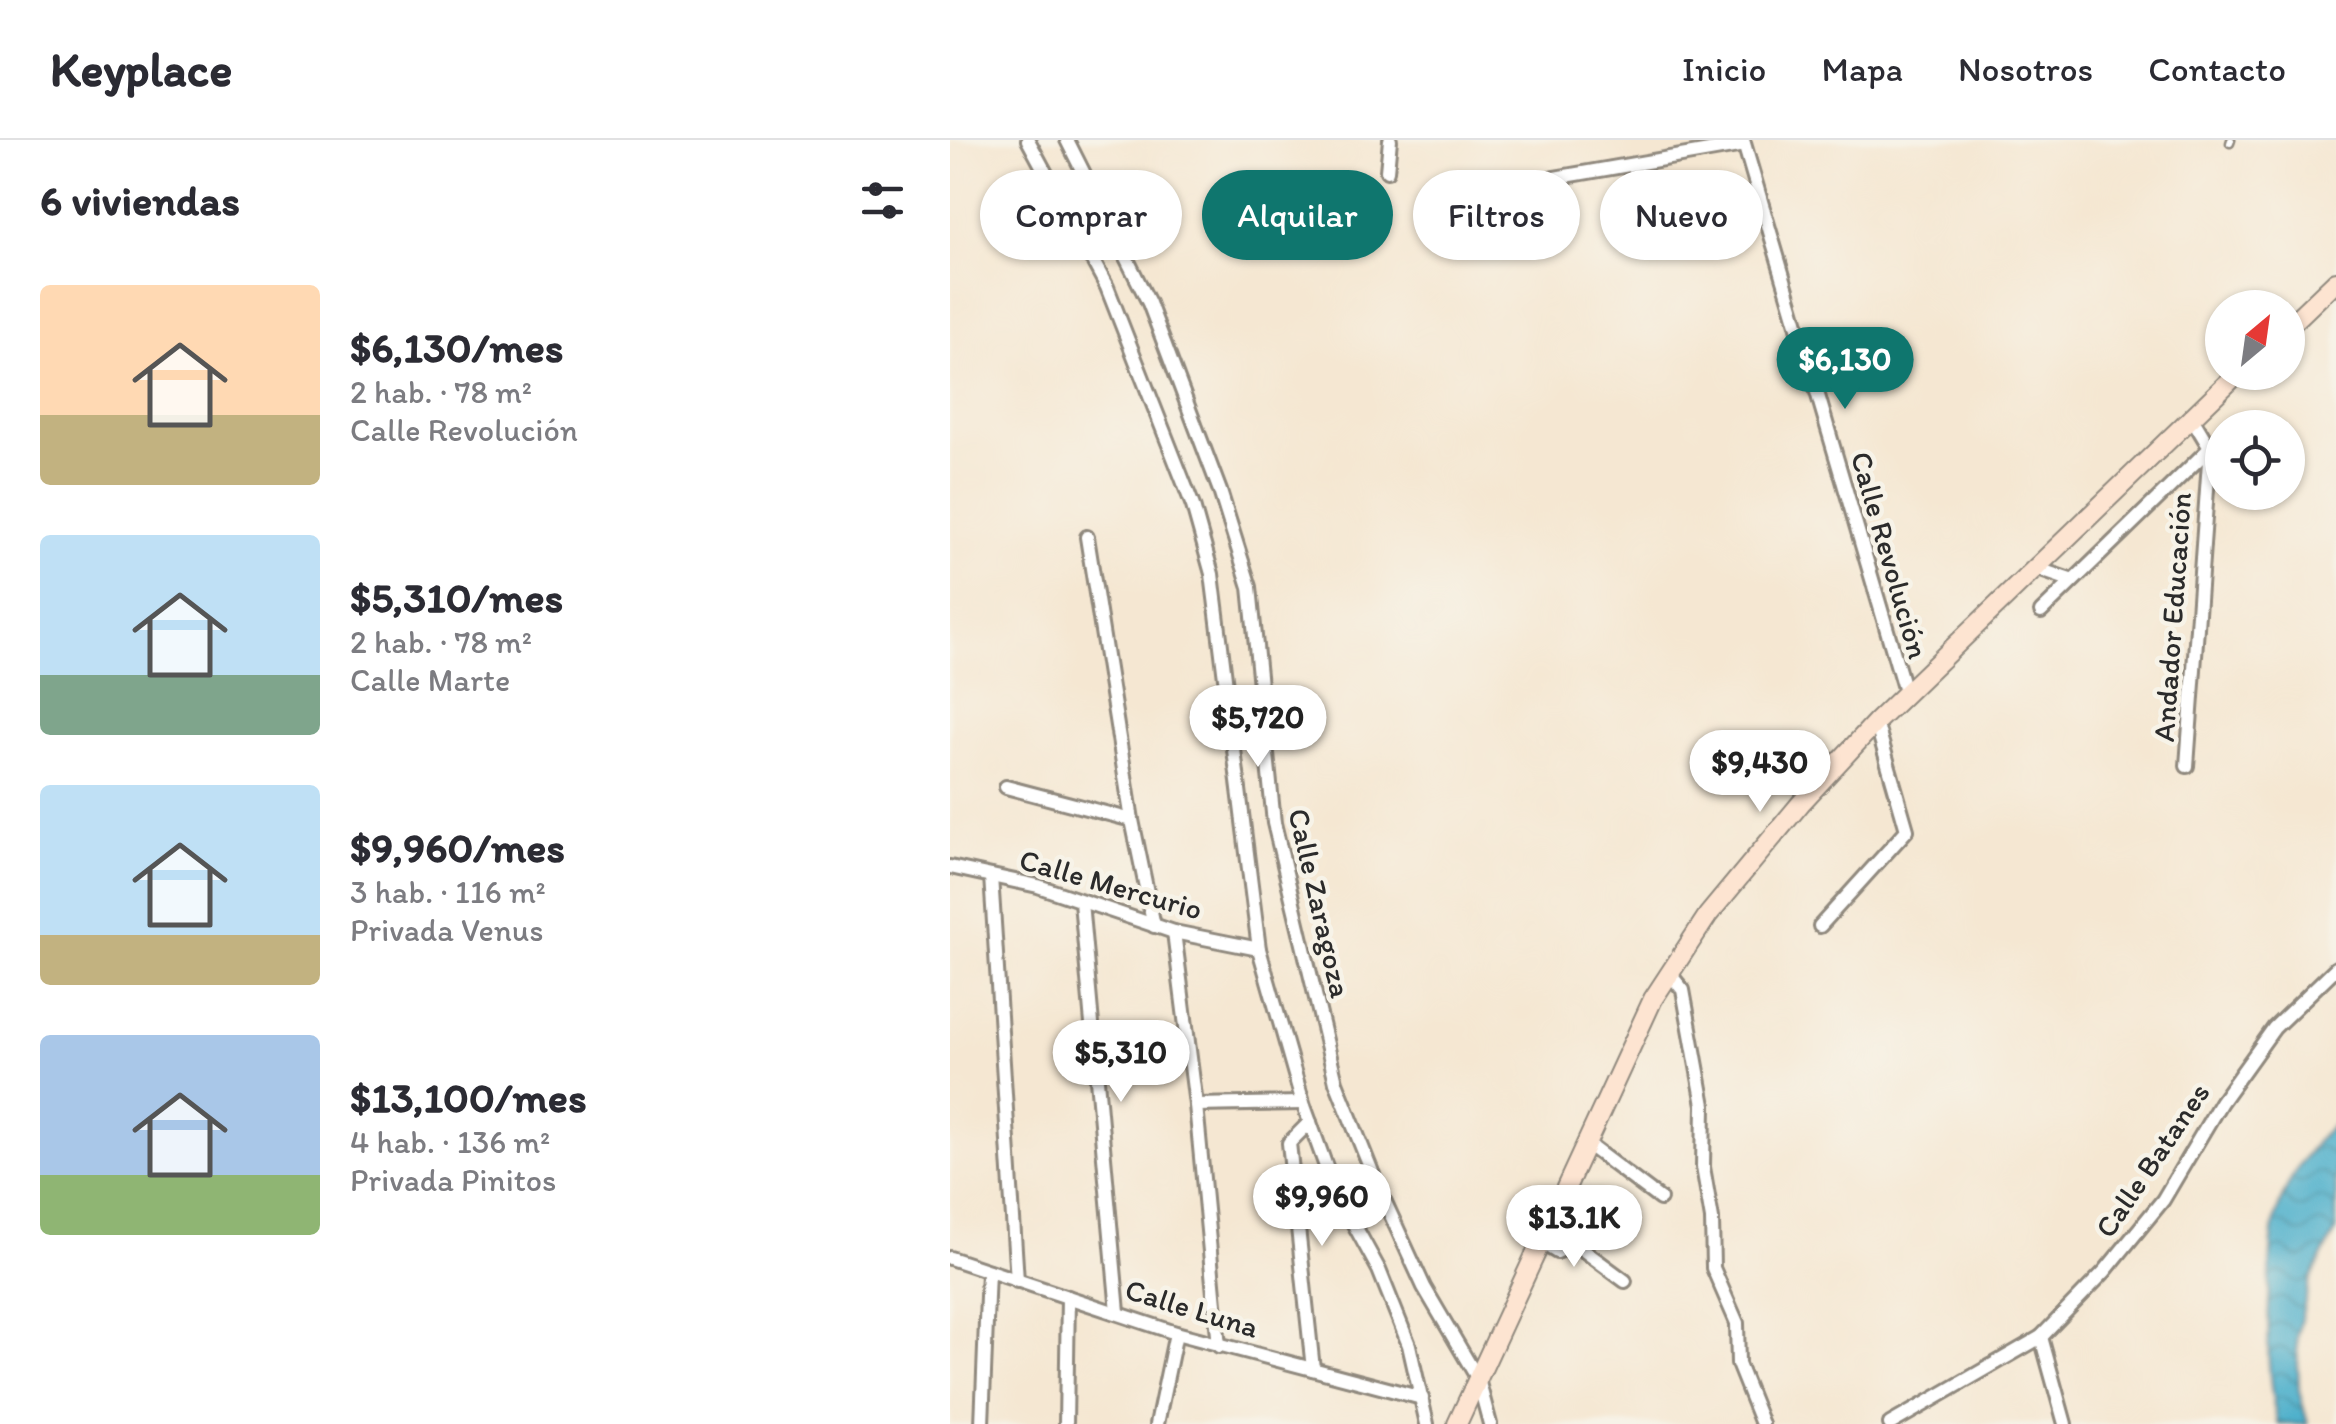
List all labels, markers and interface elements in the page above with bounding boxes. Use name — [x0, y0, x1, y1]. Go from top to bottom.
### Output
text: Keyplace — [50, 40, 232, 98]
text: Inicio — [1682, 48, 1766, 90]
text: Mapa — [1821, 48, 1903, 90]
text: Nosotros — [1958, 48, 2093, 90]
text: Contacto — [2148, 48, 2286, 90]
chip: Comprar — [980, 170, 1182, 260]
chip: Alquilar — [1202, 170, 1393, 260]
chip: Filtros — [1413, 170, 1580, 260]
chip: Nuevo — [1600, 170, 1763, 260]
icon: filters — [855, 173, 910, 228]
text: 6 viviendas — [40, 175, 240, 226]
north arrow — [2205, 290, 2305, 390]
map controls — [2205, 290, 2305, 510]
text: $6,130/mes — [350, 322, 563, 373]
icon: home — [120, 325, 240, 445]
pin: $6,130 — [1764, 327, 1926, 412]
text: $6,130 — [1799, 340, 1891, 378]
text: 2 hab. · 78 m² — [350, 373, 532, 411]
button: locate — [2205, 410, 2305, 510]
text: Calle Revolución — [350, 411, 578, 449]
street label: Calle Revolución — [1843, 447, 1937, 663]
street label: Andador Educación — [2145, 491, 2199, 743]
text: $5,310/mes — [350, 572, 563, 623]
icon: home — [120, 575, 240, 695]
text: 2 hab. · 78 m² — [350, 623, 532, 661]
text: Calle Marte — [350, 661, 510, 699]
pin: $5,720 — [1177, 685, 1339, 770]
text: $5,720 — [1211, 698, 1305, 736]
pin: $9,430 — [1679, 730, 1841, 815]
text: $9,430 — [1712, 743, 1808, 781]
street label: Calle Zaragoza — [1280, 805, 1360, 1002]
text: $9,960/mes — [350, 822, 565, 873]
icon: home — [120, 825, 240, 945]
street label: Calle Mercurio — [1015, 840, 1207, 928]
text: 3 hab. · 116 m² — [350, 873, 546, 911]
text: Privada Venus — [350, 911, 544, 949]
pin: $5,310 — [1040, 1020, 1202, 1105]
text: $5,310 — [1075, 1033, 1167, 1071]
text: $13,100/mes — [350, 1072, 587, 1123]
icon: home — [120, 1075, 240, 1195]
street label: Calle Batanes — [2087, 1076, 2217, 1244]
text: 4 hab. · 136 m² — [350, 1123, 550, 1161]
text: Privada Pinitos — [350, 1161, 556, 1199]
pin: $9,960 — [1241, 1164, 1403, 1249]
text: $9,960 — [1275, 1177, 1369, 1215]
pin: $13.1K — [1493, 1185, 1655, 1270]
text: $13.1K — [1528, 1198, 1620, 1236]
street label: Calle Luna — [1121, 1270, 1263, 1346]

